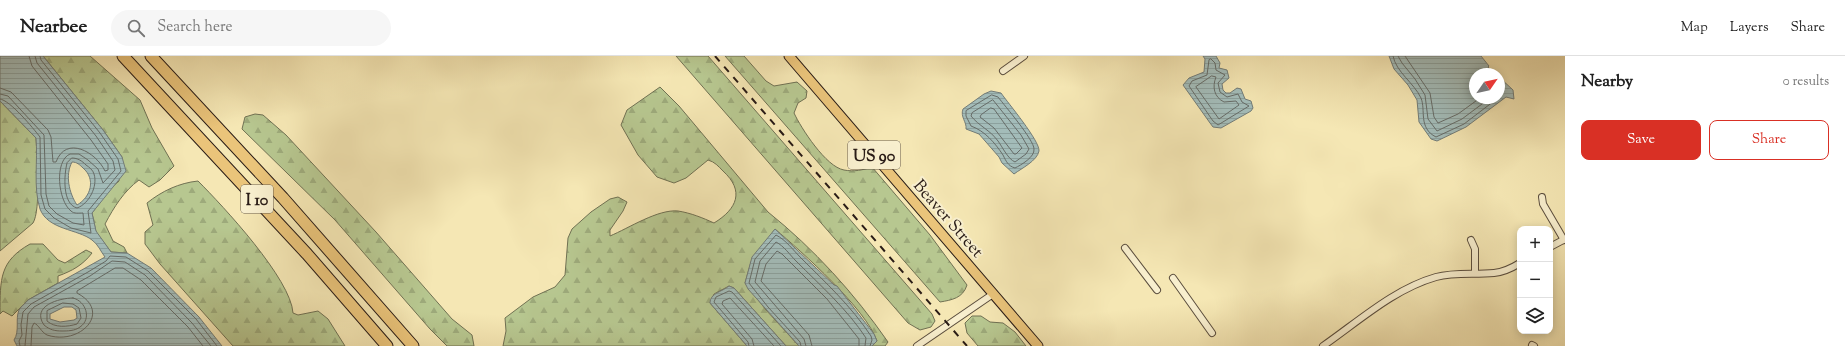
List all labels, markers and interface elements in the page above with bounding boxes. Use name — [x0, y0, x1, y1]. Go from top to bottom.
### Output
search box — [111, 10, 391, 46]
text: Nearbee — [20, 14, 87, 41]
icon: search — [125, 17, 147, 39]
text: Search here — [157, 17, 233, 38]
text: Map — [1681, 18, 1708, 38]
text: Layers — [1730, 18, 1768, 38]
text: Share — [1790, 18, 1825, 38]
north arrow — [1469, 68, 1505, 104]
text: Nearby — [1581, 70, 1633, 94]
text: 0 results — [1783, 73, 1829, 91]
button: Save — [1581, 120, 1701, 160]
button: Share — [1709, 120, 1829, 160]
road number: US 90 — [848, 141, 900, 169]
street label: Beaver Street — [907, 175, 988, 264]
road number: I 10 — [241, 185, 273, 213]
map controls — [1517, 226, 1553, 334]
button: + — [1517, 226, 1553, 262]
button: − — [1517, 262, 1553, 298]
button: layers — [1517, 298, 1553, 334]

